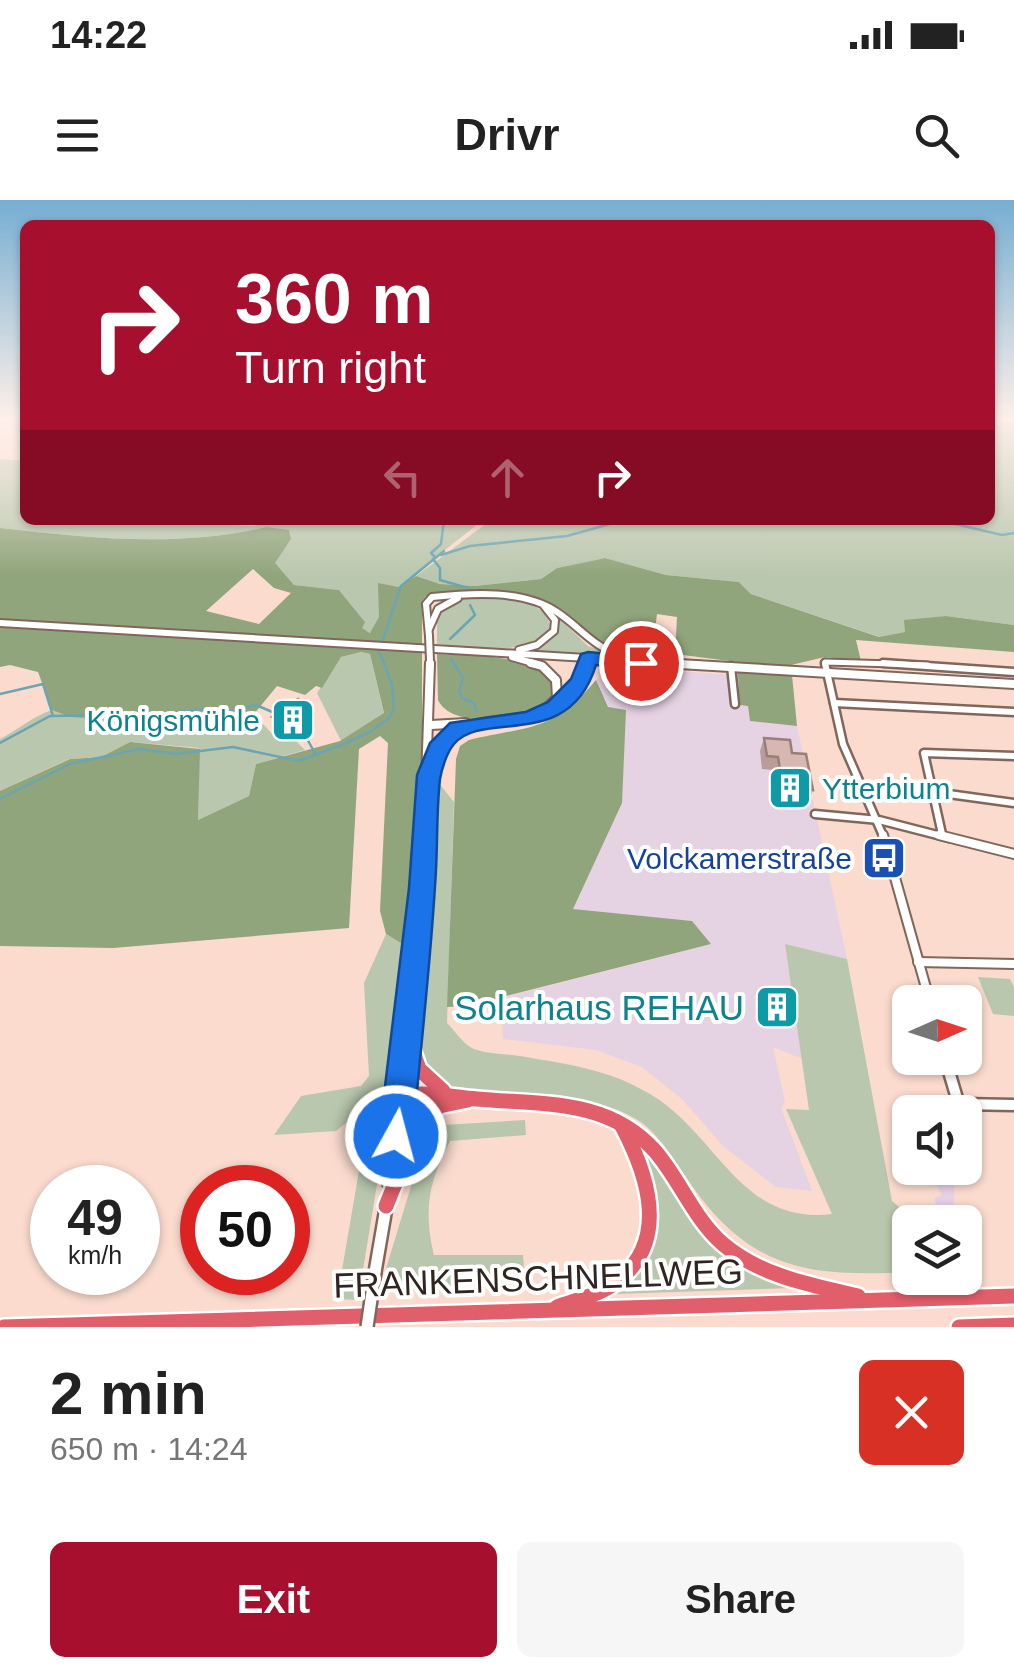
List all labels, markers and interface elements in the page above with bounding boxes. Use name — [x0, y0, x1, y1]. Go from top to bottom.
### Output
text: 14:22 — [50, 14, 147, 56]
icon: menu — [50, 108, 105, 163]
icon: search — [909, 108, 964, 163]
text: Drivr — [454, 109, 560, 160]
icon: right — [70, 260, 200, 390]
text: 360 m — [235, 260, 433, 338]
text: Turn right — [235, 342, 426, 393]
icon: left — [375, 450, 430, 505]
icon: ahead — [480, 450, 535, 505]
icon: right — [585, 450, 640, 505]
pin — [599, 621, 684, 706]
icon: arrive — [614, 636, 669, 691]
building icon: Königsmühle — [270, 697, 316, 743]
place label: Königsmühle — [87, 704, 260, 737]
building icon: Ytterbium — [767, 765, 813, 811]
place label: Ytterbium — [822, 772, 950, 805]
bus stop icon: Volckamerstraße — [861, 835, 907, 881]
place label: Volckamerstraße — [627, 842, 852, 875]
building icon: Solarhaus REHAU — [754, 984, 800, 1030]
north arrow — [892, 985, 982, 1075]
map controls — [892, 985, 982, 1295]
place label: Solarhaus REHAU — [454, 988, 744, 1027]
position arrow — [344, 1084, 448, 1188]
button: sound — [892, 1095, 982, 1185]
speed limit sign: 50 — [180, 1165, 310, 1295]
text: 49 — [67, 1190, 123, 1246]
button: layers — [892, 1205, 982, 1295]
text: km/h — [68, 1241, 122, 1269]
street label: FRANKENSCHNELLWEG — [333, 1251, 743, 1305]
text: 2 min — [50, 1360, 207, 1427]
button: close — [859, 1360, 964, 1465]
text: 650 m · 14:24 — [50, 1431, 247, 1467]
button: Exit — [50, 1542, 497, 1657]
button: Share — [517, 1542, 964, 1657]

